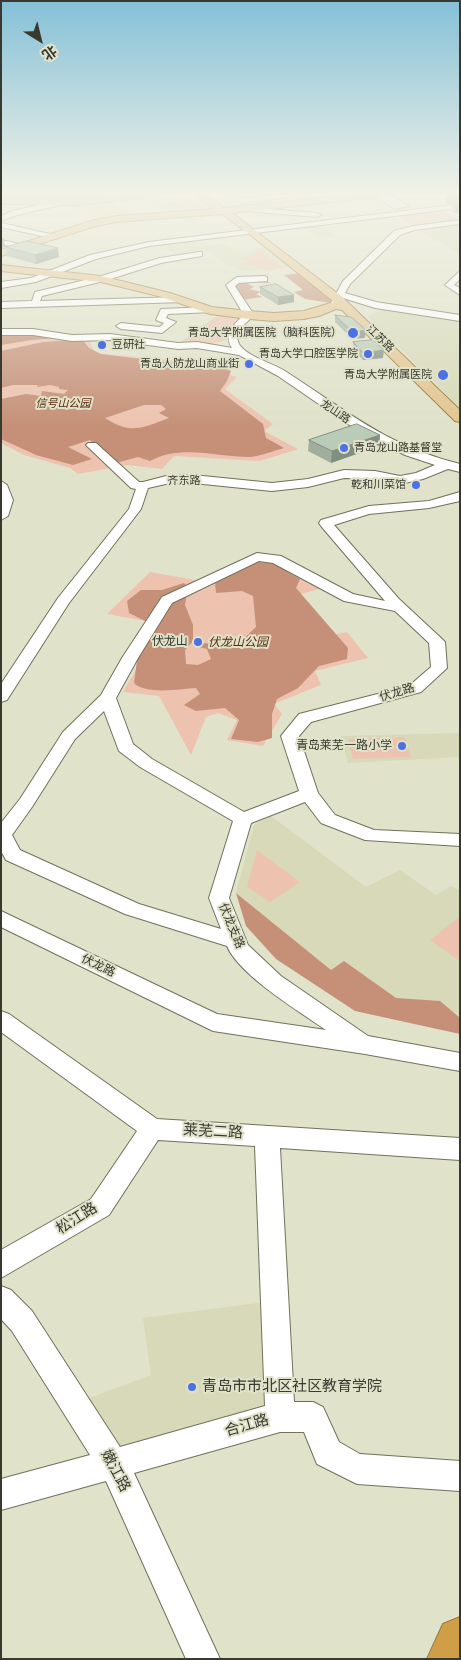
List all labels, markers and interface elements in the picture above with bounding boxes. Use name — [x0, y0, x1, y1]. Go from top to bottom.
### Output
north arrow — [15, 15, 65, 65]
text: 北 — [39, 42, 59, 63]
street label: 江苏路 — [364, 323, 396, 355]
place label: 青岛大学附属医院（脑科医院） — [188, 326, 342, 340]
marker: 青岛大学附属医院（脑科医院） — [346, 326, 360, 340]
place label: 豆研社 — [112, 338, 145, 352]
marker: 豆研社 — [96, 339, 108, 351]
place label: 青岛大学口腔医学院 — [259, 347, 358, 361]
marker: 青岛大学口腔医学院 — [362, 348, 374, 360]
place label: 青岛人防龙山商业街 — [140, 357, 239, 371]
marker: 青岛人防龙山商业街 — [243, 358, 255, 370]
place label: 青岛大学附属医院 — [344, 368, 432, 382]
marker: 青岛大学附属医院 — [436, 368, 450, 382]
park label: 信号山公园 — [36, 397, 90, 411]
street label: 龙山路 — [318, 397, 352, 427]
place label: 青岛龙山路基督堂 — [354, 441, 442, 455]
marker: 青岛龙山路基督堂 — [338, 442, 350, 454]
street label: 齐东路 — [168, 474, 200, 488]
place label: 乾和川菜馆 — [351, 478, 406, 492]
marker: 乾和川菜馆 — [410, 479, 422, 491]
place label: 伏龙山 — [152, 635, 188, 649]
marker: 伏龙山 — [192, 636, 204, 648]
park label: 伏龙山公园 — [208, 636, 268, 650]
street label: 伏龙路 — [378, 681, 416, 705]
place label: 青岛莱芜一路小学 — [296, 739, 392, 753]
marker: 青岛莱芜一路小学 — [396, 740, 408, 752]
street label: 伏龙支路 — [215, 901, 247, 951]
street label: 伏龙路 — [79, 952, 117, 980]
street label: 莱芜二路 — [183, 1121, 243, 1143]
street label: 松江路 — [53, 1199, 101, 1239]
place label: 青岛市市北区社区教育学院 — [202, 1378, 382, 1396]
marker: 青岛市市北区社区教育学院 — [186, 1381, 198, 1393]
street label: 合江路 — [223, 1411, 271, 1441]
street label: 嫩江路 — [96, 1447, 134, 1495]

